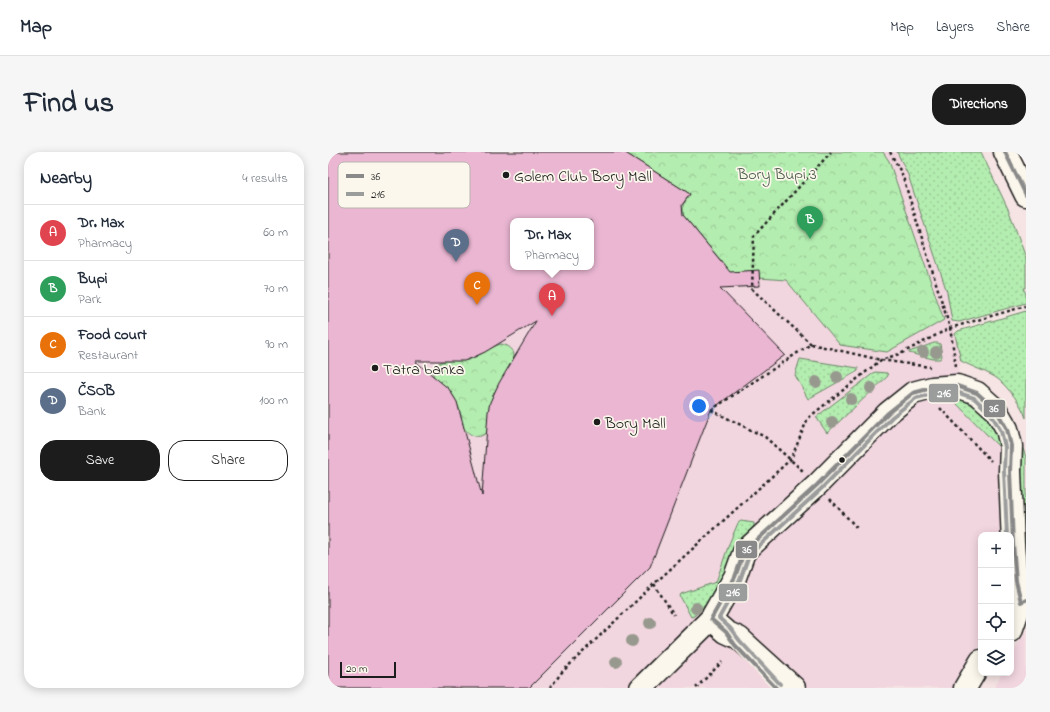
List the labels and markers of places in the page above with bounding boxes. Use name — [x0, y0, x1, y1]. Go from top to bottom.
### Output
place label: Golem Club Bory Mall — [514, 165, 652, 189]
marker: Golem Club Bory Mall — [501, 170, 511, 180]
pin: B — [797, 206, 823, 239]
pin: D — [443, 229, 469, 262]
pin: C — [464, 272, 490, 305]
pin: A — [539, 283, 565, 316]
place label: Tatra banka — [383, 358, 464, 382]
marker: Tatra banka — [370, 363, 380, 373]
place label: Bory Mall — [604, 412, 666, 436]
marker: Bory Mall — [592, 417, 602, 427]
unlabelled marker — [837, 455, 847, 465]

